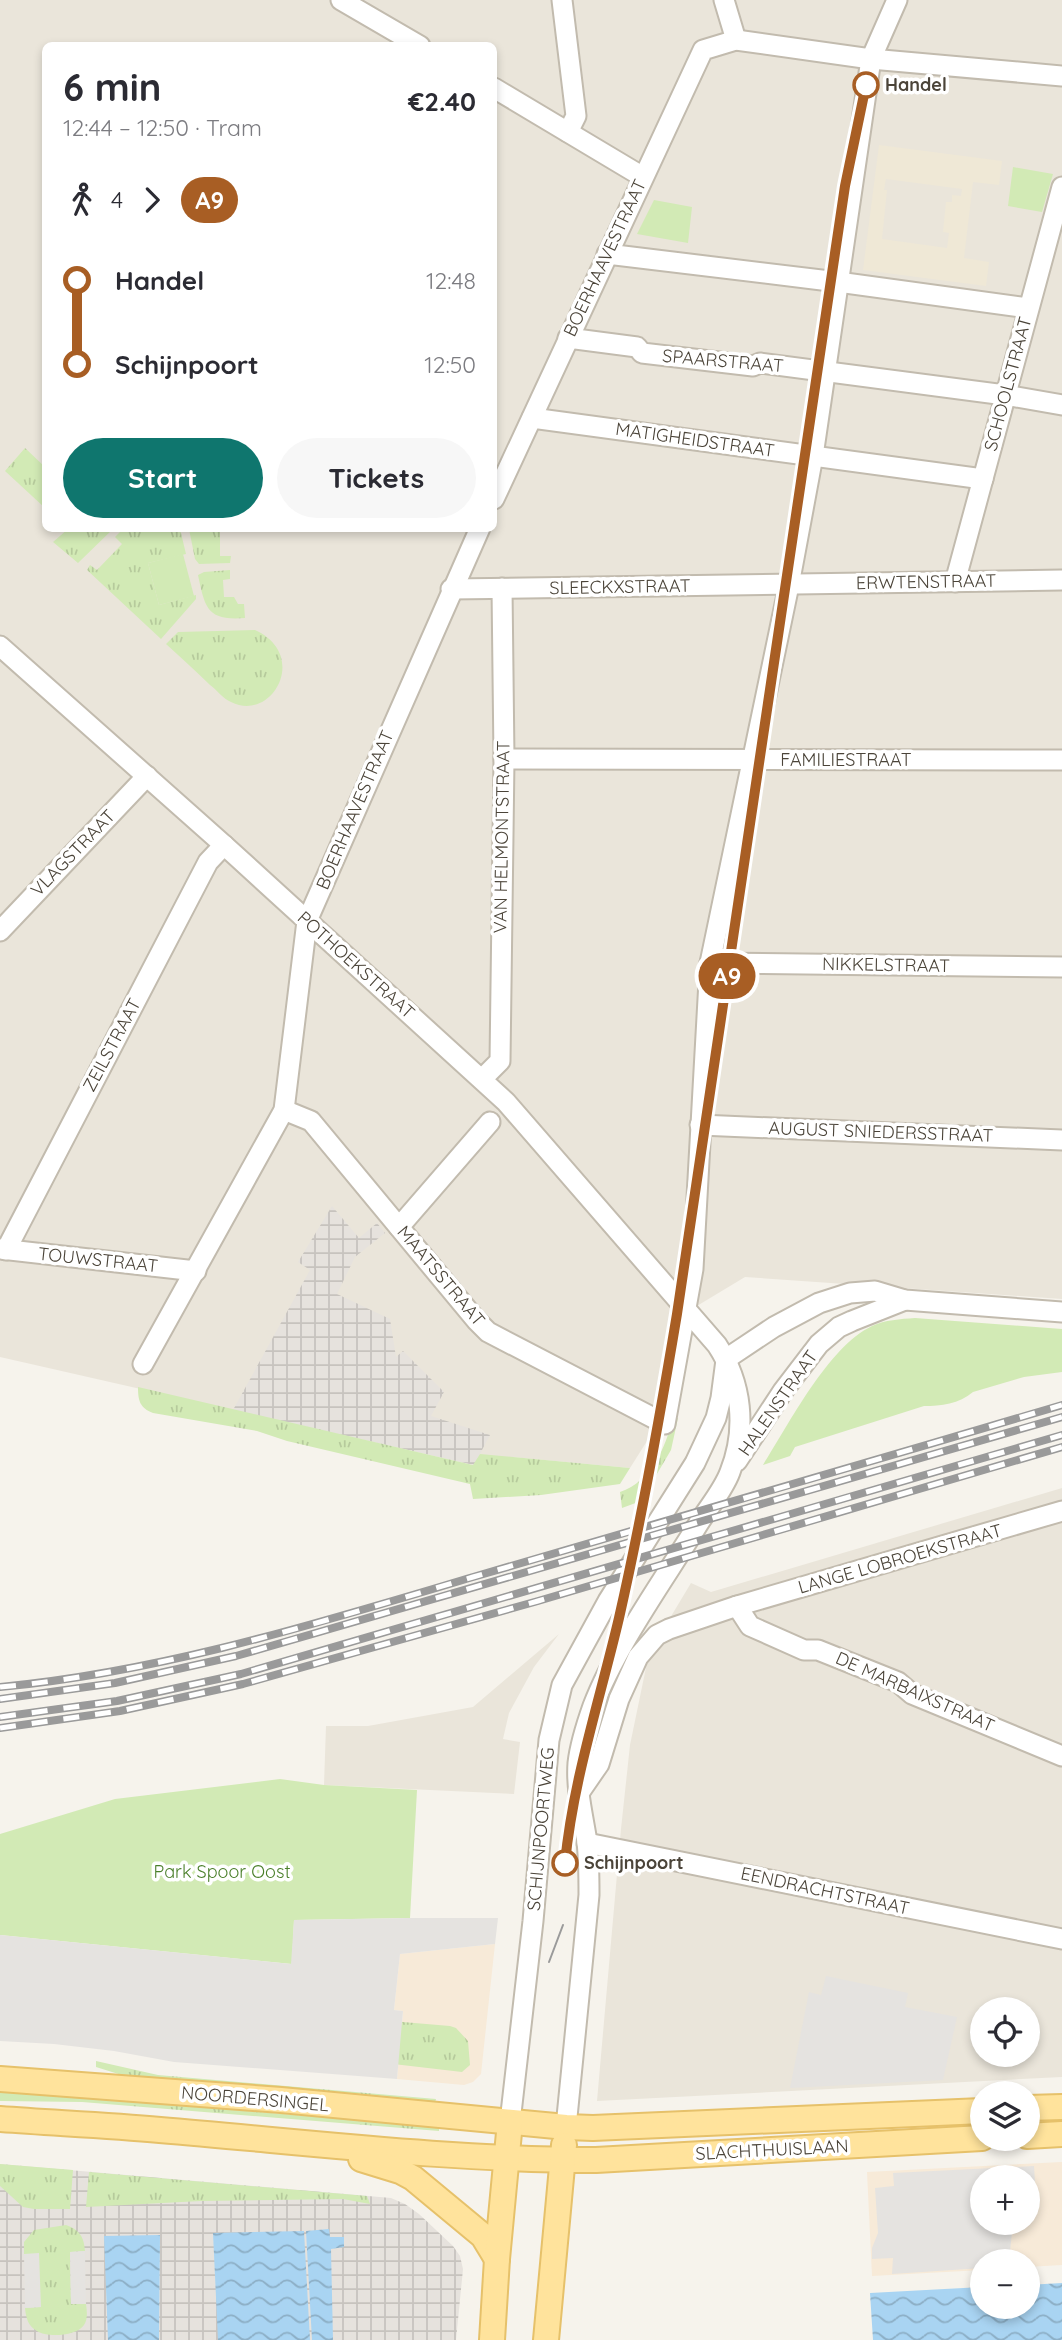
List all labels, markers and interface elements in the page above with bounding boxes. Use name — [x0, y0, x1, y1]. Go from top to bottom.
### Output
text: 6 min — [63, 63, 161, 111]
marker: Handel — [853, 72, 879, 98]
place label: Handel — [885, 73, 947, 96]
text: €2.40 — [408, 85, 476, 118]
text: 12:44 – 12:50 · Tram — [63, 113, 262, 142]
street label: BOERHAAVESTRAAT — [558, 175, 651, 340]
icon: walk — [63, 181, 101, 219]
icon: forward — [133, 181, 171, 219]
text: 4 — [111, 185, 123, 214]
text: A9 — [195, 185, 224, 215]
text: Handel — [115, 264, 204, 297]
text: 12:48 — [426, 266, 476, 295]
street label: SCHOOLSTRAAT — [979, 314, 1037, 454]
street label: SPAARSTRAAT — [661, 344, 785, 377]
text: Schijnpoort — [115, 348, 259, 381]
text: 12:50 — [424, 350, 476, 379]
street label: MATIGHEIDSTRAAT — [614, 417, 776, 462]
button: Start — [63, 438, 263, 518]
button: Tickets — [277, 438, 476, 518]
street label: ERWTENSTRAAT — [856, 569, 996, 594]
street label: SLEECKXSTRAAT — [549, 574, 691, 599]
street label: BOERHAAVESTRAAT — [311, 727, 399, 893]
street label: VAN HELMONTSTRAAT — [488, 740, 515, 934]
street label: FAMILIESTRAAT — [780, 748, 912, 771]
street label: VLAGSTRAAT — [25, 804, 120, 901]
street label: POTHOEKSTRAAT — [293, 906, 420, 1024]
street label: NIKKELSTRAAT — [822, 952, 950, 977]
line badge: A9 — [696, 953, 758, 999]
text: A9 — [713, 961, 741, 991]
street label: ZEILSTRAAT — [77, 994, 146, 1095]
street label: AUGUST SNIEDERSSTRAAT — [768, 1116, 994, 1147]
street label: MAATSSTRAAT — [393, 1221, 490, 1331]
street label: TOUWSTRAAT — [37, 1242, 159, 1277]
street label: HALENSTRAAT — [733, 1345, 823, 1460]
street label: LANGE LOBROEKSTRAAT — [795, 1518, 1005, 1599]
street label: DE MARBAIXSTRAAT — [832, 1646, 998, 1737]
street label: SCHIJNPOORTWEG — [522, 1746, 559, 1912]
marker: Schijnpoort — [552, 1850, 578, 1876]
place label: Schijnpoort — [584, 1851, 684, 1874]
park label: Park Spoor Oost — [154, 1860, 290, 1883]
street label: EENDRACHTSTRAAT — [739, 1861, 912, 1920]
map controls — [970, 1997, 1040, 2319]
button: locate — [970, 1997, 1040, 2067]
street label: NOORDERSINGEL — [180, 2081, 330, 2116]
button: layers — [970, 2081, 1040, 2151]
street label: SLACHTHUISLAAN — [695, 2134, 849, 2165]
button: + — [970, 2165, 1040, 2235]
button: − — [970, 2249, 1040, 2319]

